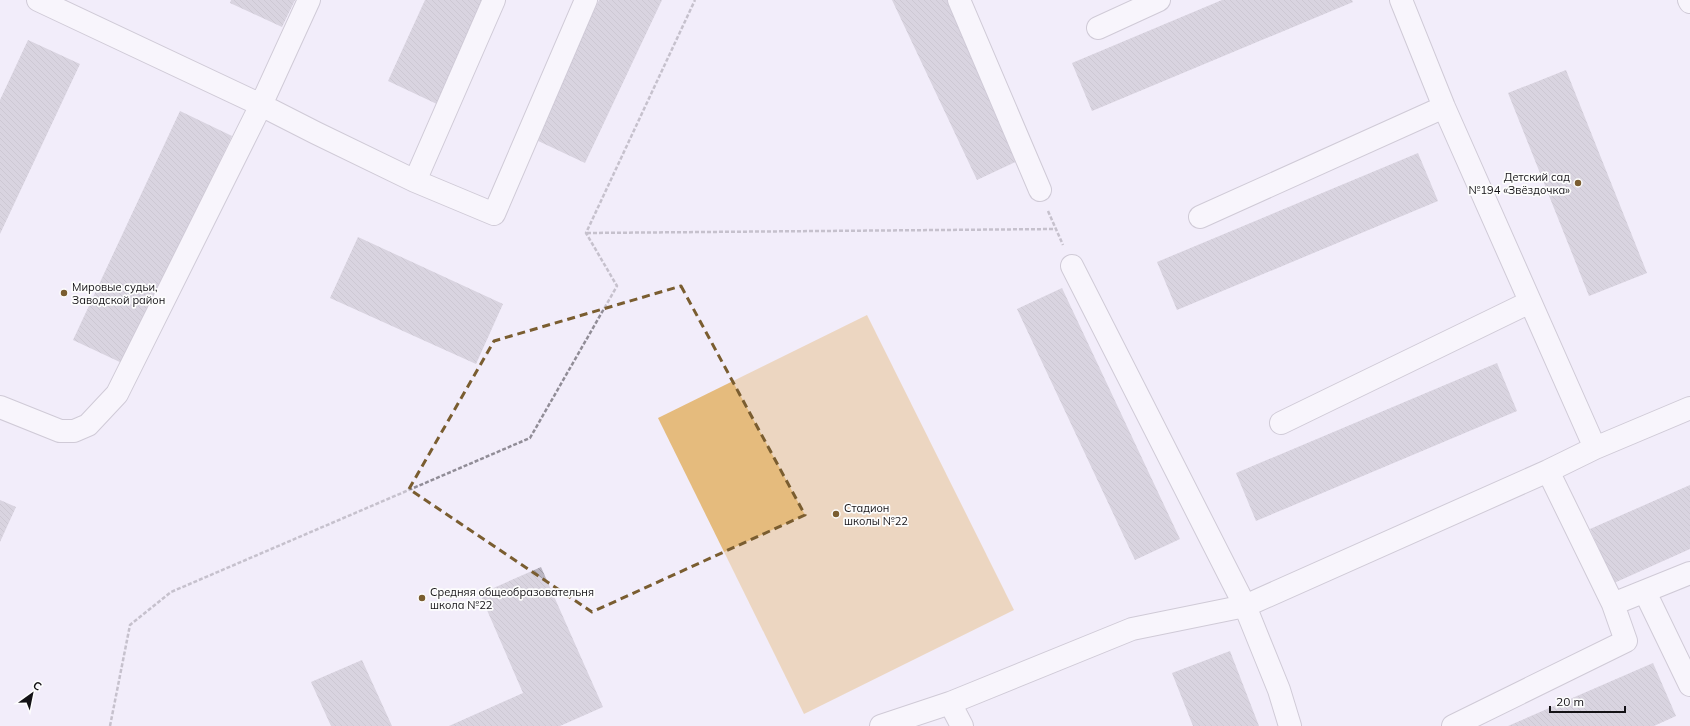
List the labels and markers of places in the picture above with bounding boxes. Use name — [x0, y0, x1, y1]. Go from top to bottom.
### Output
place label: Детский сад №194 «Звёздочка» — [1469, 170, 1570, 197]
marker: Детский сад №194 «Звёздочка» — [1573, 178, 1583, 188]
place label: Мировые судьи, Заводской район — [72, 280, 165, 307]
marker: Мировые судьи, Заводской район — [59, 288, 69, 298]
place label: Стадион школы №22 — [844, 501, 908, 528]
marker: Стадион школы №22 — [831, 509, 841, 519]
place label: Средняя общеобразовательня школа №22 — [430, 585, 594, 612]
marker: Средняя общеобразовательня школа №22 — [417, 593, 427, 603]

